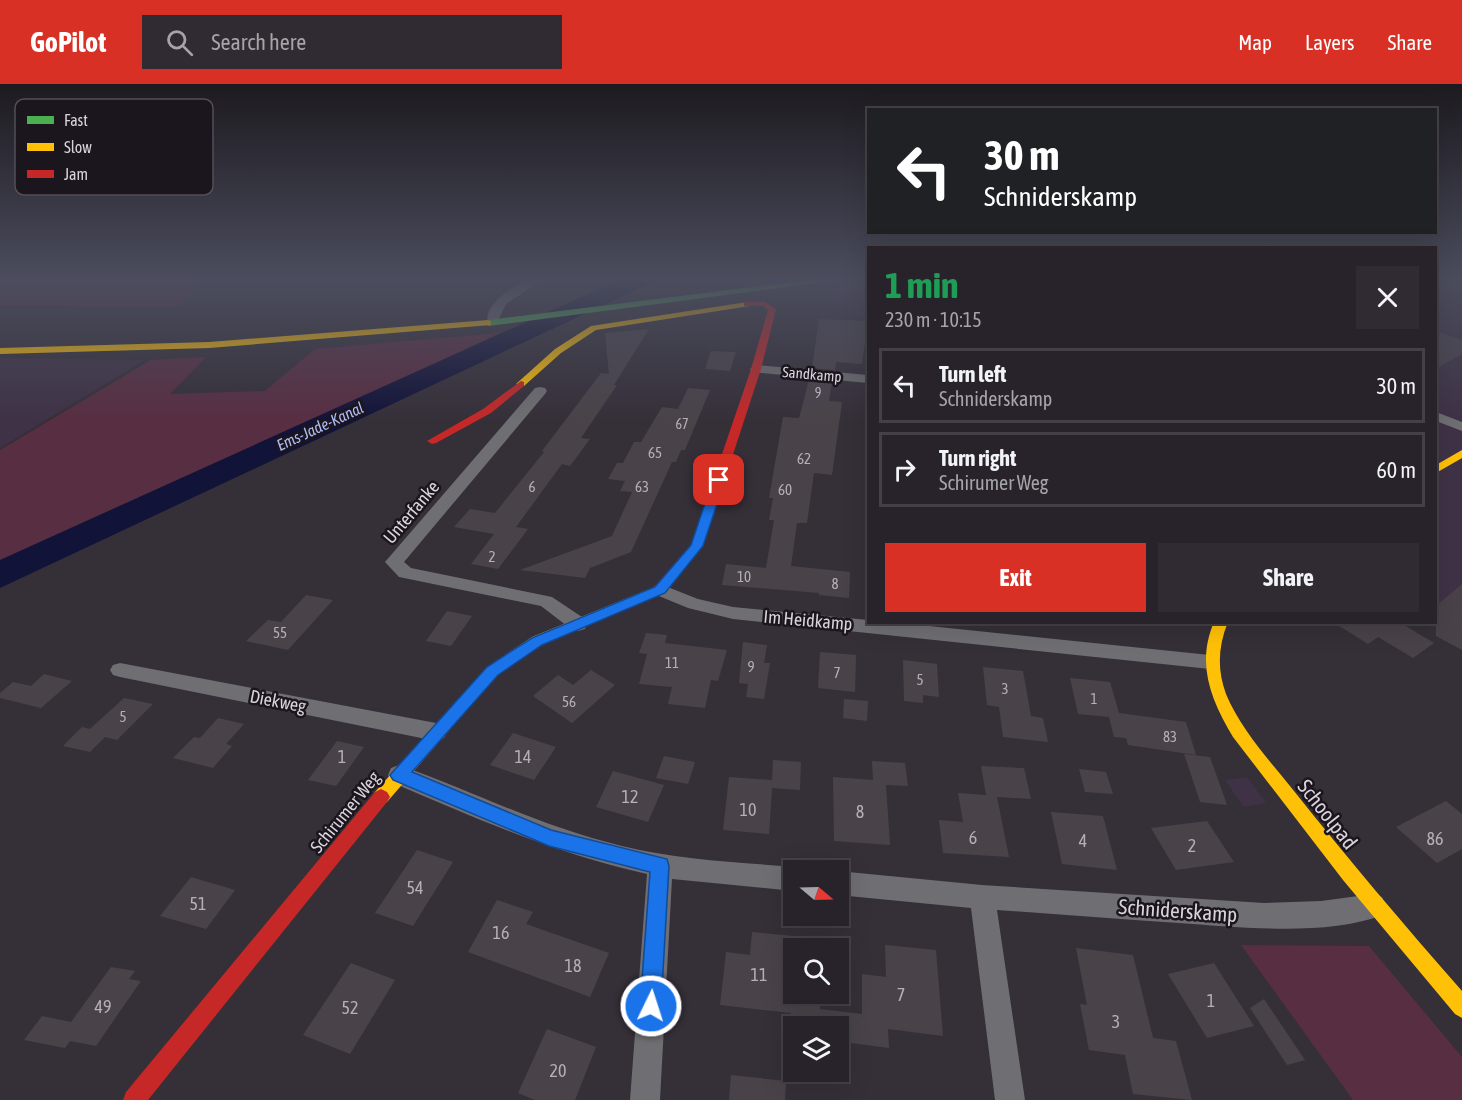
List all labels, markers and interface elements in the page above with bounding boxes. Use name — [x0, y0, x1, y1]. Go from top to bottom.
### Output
search box — [142, 15, 562, 69]
text: GoPilot — [30, 26, 106, 58]
icon: search — [163, 26, 196, 59]
text: Search here — [211, 29, 306, 55]
text: Map — [1238, 30, 1272, 54]
text: Layers — [1305, 30, 1355, 54]
text: Share — [1388, 30, 1432, 54]
legend — [15, 99, 213, 195]
text: Fast — [64, 111, 88, 129]
text: 30 m — [984, 131, 1059, 179]
icon: left — [885, 132, 963, 210]
text: Slow — [64, 138, 92, 156]
text: Jam — [64, 165, 88, 183]
text: Schniderskamp — [984, 181, 1137, 212]
text: 1 min — [885, 264, 959, 306]
button: close — [1356, 266, 1419, 329]
text: 230 m · 10:15 — [885, 308, 982, 331]
text: Turn left — [939, 361, 1006, 387]
street label: Sandkamp — [782, 363, 842, 385]
icon: left — [888, 369, 921, 402]
text: 30 m — [1376, 373, 1416, 399]
house number: 9 — [815, 385, 821, 401]
text: Schniderskamp — [939, 387, 1052, 410]
water label: Ems-Jade-Kanal — [274, 398, 366, 454]
house number: 67 — [675, 416, 689, 432]
house number: 65 — [648, 444, 662, 461]
text: Turn right — [939, 445, 1016, 471]
house number: 62 — [797, 450, 811, 467]
icon: right — [888, 453, 921, 486]
pin — [693, 454, 744, 505]
text: 60 m — [1376, 457, 1416, 483]
icon: arrive — [702, 463, 735, 496]
text: Schirumer Weg — [939, 471, 1048, 494]
street label: Unterfanke — [379, 476, 443, 548]
house number: 6 — [528, 478, 536, 495]
house number: 63 — [635, 478, 649, 495]
house number: 60 — [778, 481, 792, 498]
button: Exit — [885, 543, 1146, 612]
button: Share — [1158, 543, 1419, 612]
house number: 2 — [488, 548, 496, 565]
house number: 10 — [737, 568, 751, 585]
house number: 8 — [831, 575, 839, 592]
street label: Im Heidkamp — [763, 606, 853, 634]
house number: 55 — [273, 624, 287, 641]
house number: 11 — [665, 654, 679, 671]
house number: 9 — [747, 658, 755, 675]
house number: 7 — [833, 664, 841, 681]
house number: 5 — [916, 671, 924, 688]
house number: 3 — [1001, 680, 1009, 697]
street label: Diekweg — [248, 685, 308, 717]
house number: 1 — [1090, 690, 1098, 707]
house number: 56 — [562, 693, 576, 710]
house number: 5 — [119, 708, 127, 725]
house number: 83 — [1163, 728, 1177, 745]
house number: 1 — [338, 746, 346, 767]
house number: 14 — [515, 746, 531, 767]
street label: Schirumer Weg — [306, 767, 384, 857]
street label: Schoolpad — [1293, 774, 1363, 854]
house number: 12 — [622, 786, 638, 807]
house number: 10 — [740, 799, 756, 820]
house number: 8 — [856, 801, 864, 822]
house number: 6 — [969, 827, 977, 848]
house number: 86 — [1427, 828, 1443, 849]
house number: 4 — [1079, 830, 1087, 851]
house number: 2 — [1188, 835, 1196, 856]
north arrow — [783, 860, 849, 926]
map controls — [783, 860, 849, 1082]
house number: 54 — [407, 877, 423, 898]
house number: 51 — [190, 893, 206, 914]
street label: Schniderskamp — [1118, 894, 1238, 926]
house number: 16 — [493, 922, 509, 943]
button: search — [783, 938, 849, 1004]
house number: 18 — [565, 955, 581, 976]
house number: 11 — [751, 964, 767, 985]
position arrow — [619, 974, 683, 1038]
house number: 7 — [897, 984, 905, 1005]
house number: 1 — [1207, 990, 1215, 1011]
house number: 49 — [95, 996, 111, 1017]
house number: 52 — [342, 997, 358, 1018]
house number: 3 — [1112, 1011, 1120, 1032]
button: layers — [783, 1016, 849, 1082]
house number: 20 — [550, 1060, 566, 1081]

